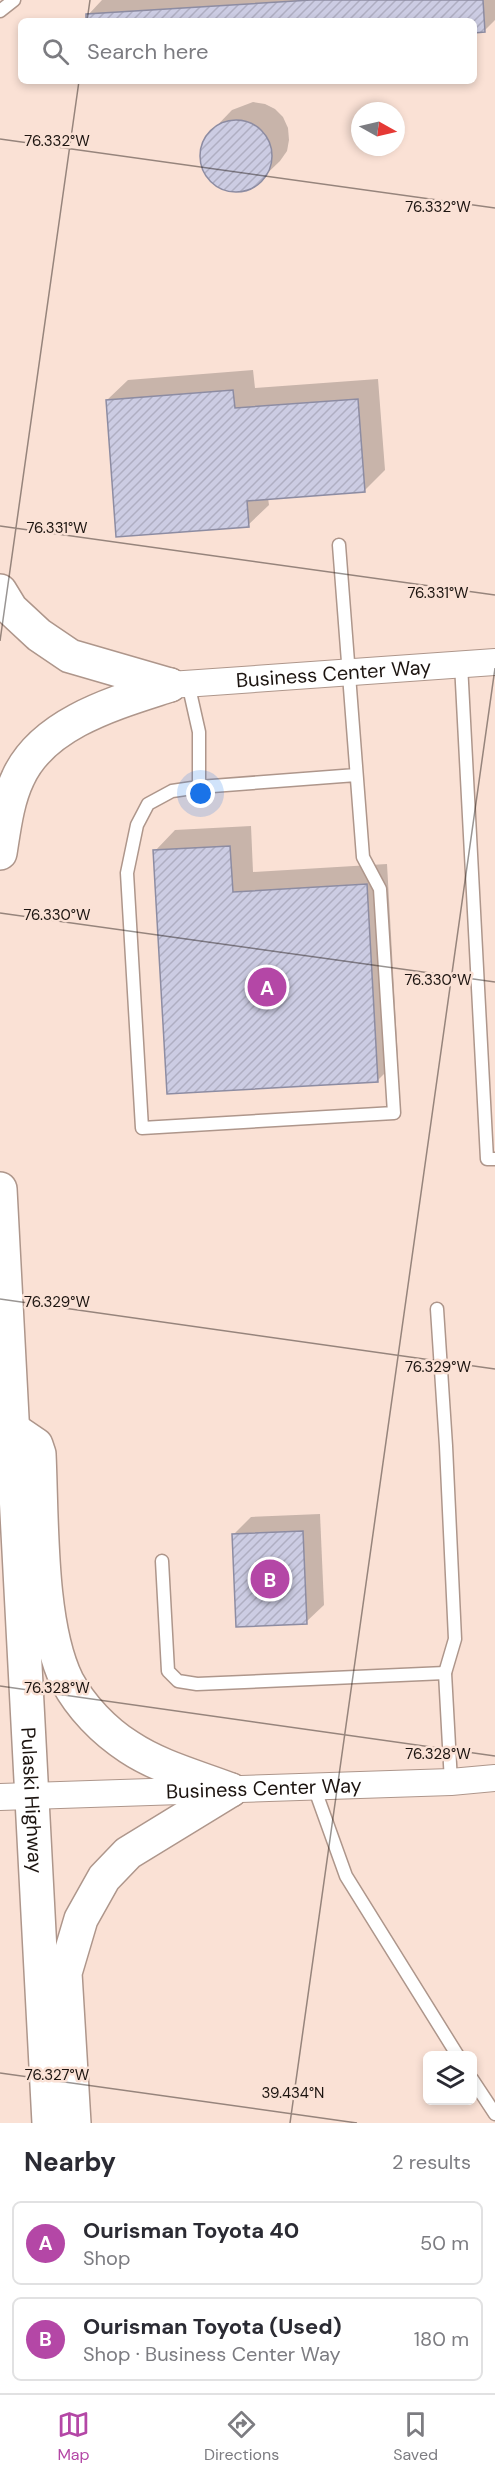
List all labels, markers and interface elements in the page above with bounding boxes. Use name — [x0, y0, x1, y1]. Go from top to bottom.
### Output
search box — [18, 18, 477, 84]
icon: search — [39, 35, 72, 68]
text: Search here — [87, 37, 208, 66]
north arrow — [351, 102, 405, 156]
text: 76.332°W — [24, 131, 90, 151]
text: 76.332°W — [405, 197, 471, 217]
text: 76.331°W — [26, 518, 88, 538]
text: 76.331°W — [407, 583, 469, 603]
street label: Business Center Way — [235, 654, 432, 693]
your location — [186, 779, 215, 808]
text: 76.330°W — [23, 905, 91, 925]
pin: A — [248, 964, 286, 1010]
text: 76.330°W — [404, 970, 472, 990]
text: 76.329°W — [24, 1292, 90, 1312]
text: 76.329°W — [405, 1357, 471, 1377]
pin: B — [250, 1556, 290, 1602]
text: 76.328°W — [24, 1678, 90, 1698]
street label: Pulaski Highway — [15, 1726, 49, 1874]
text: 76.328°W — [405, 1744, 471, 1764]
street label: Business Center Way — [166, 1772, 362, 1804]
map controls — [423, 2051, 477, 2105]
button: layers — [423, 2051, 477, 2105]
text: 76.327°W — [25, 2065, 90, 2085]
text: 39.434°N — [262, 2083, 324, 2103]
text: Nearby — [24, 2145, 116, 2179]
text: 2 results — [392, 2149, 471, 2175]
text: Ourisman Toyota 40 — [83, 2216, 299, 2245]
text: A — [38, 2230, 53, 2256]
text: 50 m — [420, 2230, 469, 2256]
text: Shop — [83, 2245, 130, 2271]
text: Ourisman Toyota (Used) — [83, 2312, 342, 2341]
text: B — [39, 2326, 52, 2352]
text: 180 m — [414, 2326, 469, 2352]
text: Shop · Business Center Way — [83, 2341, 341, 2367]
tab: Map — [57, 2408, 90, 2465]
tab: Directions — [204, 2408, 279, 2465]
tab: Saved — [393, 2408, 438, 2465]

